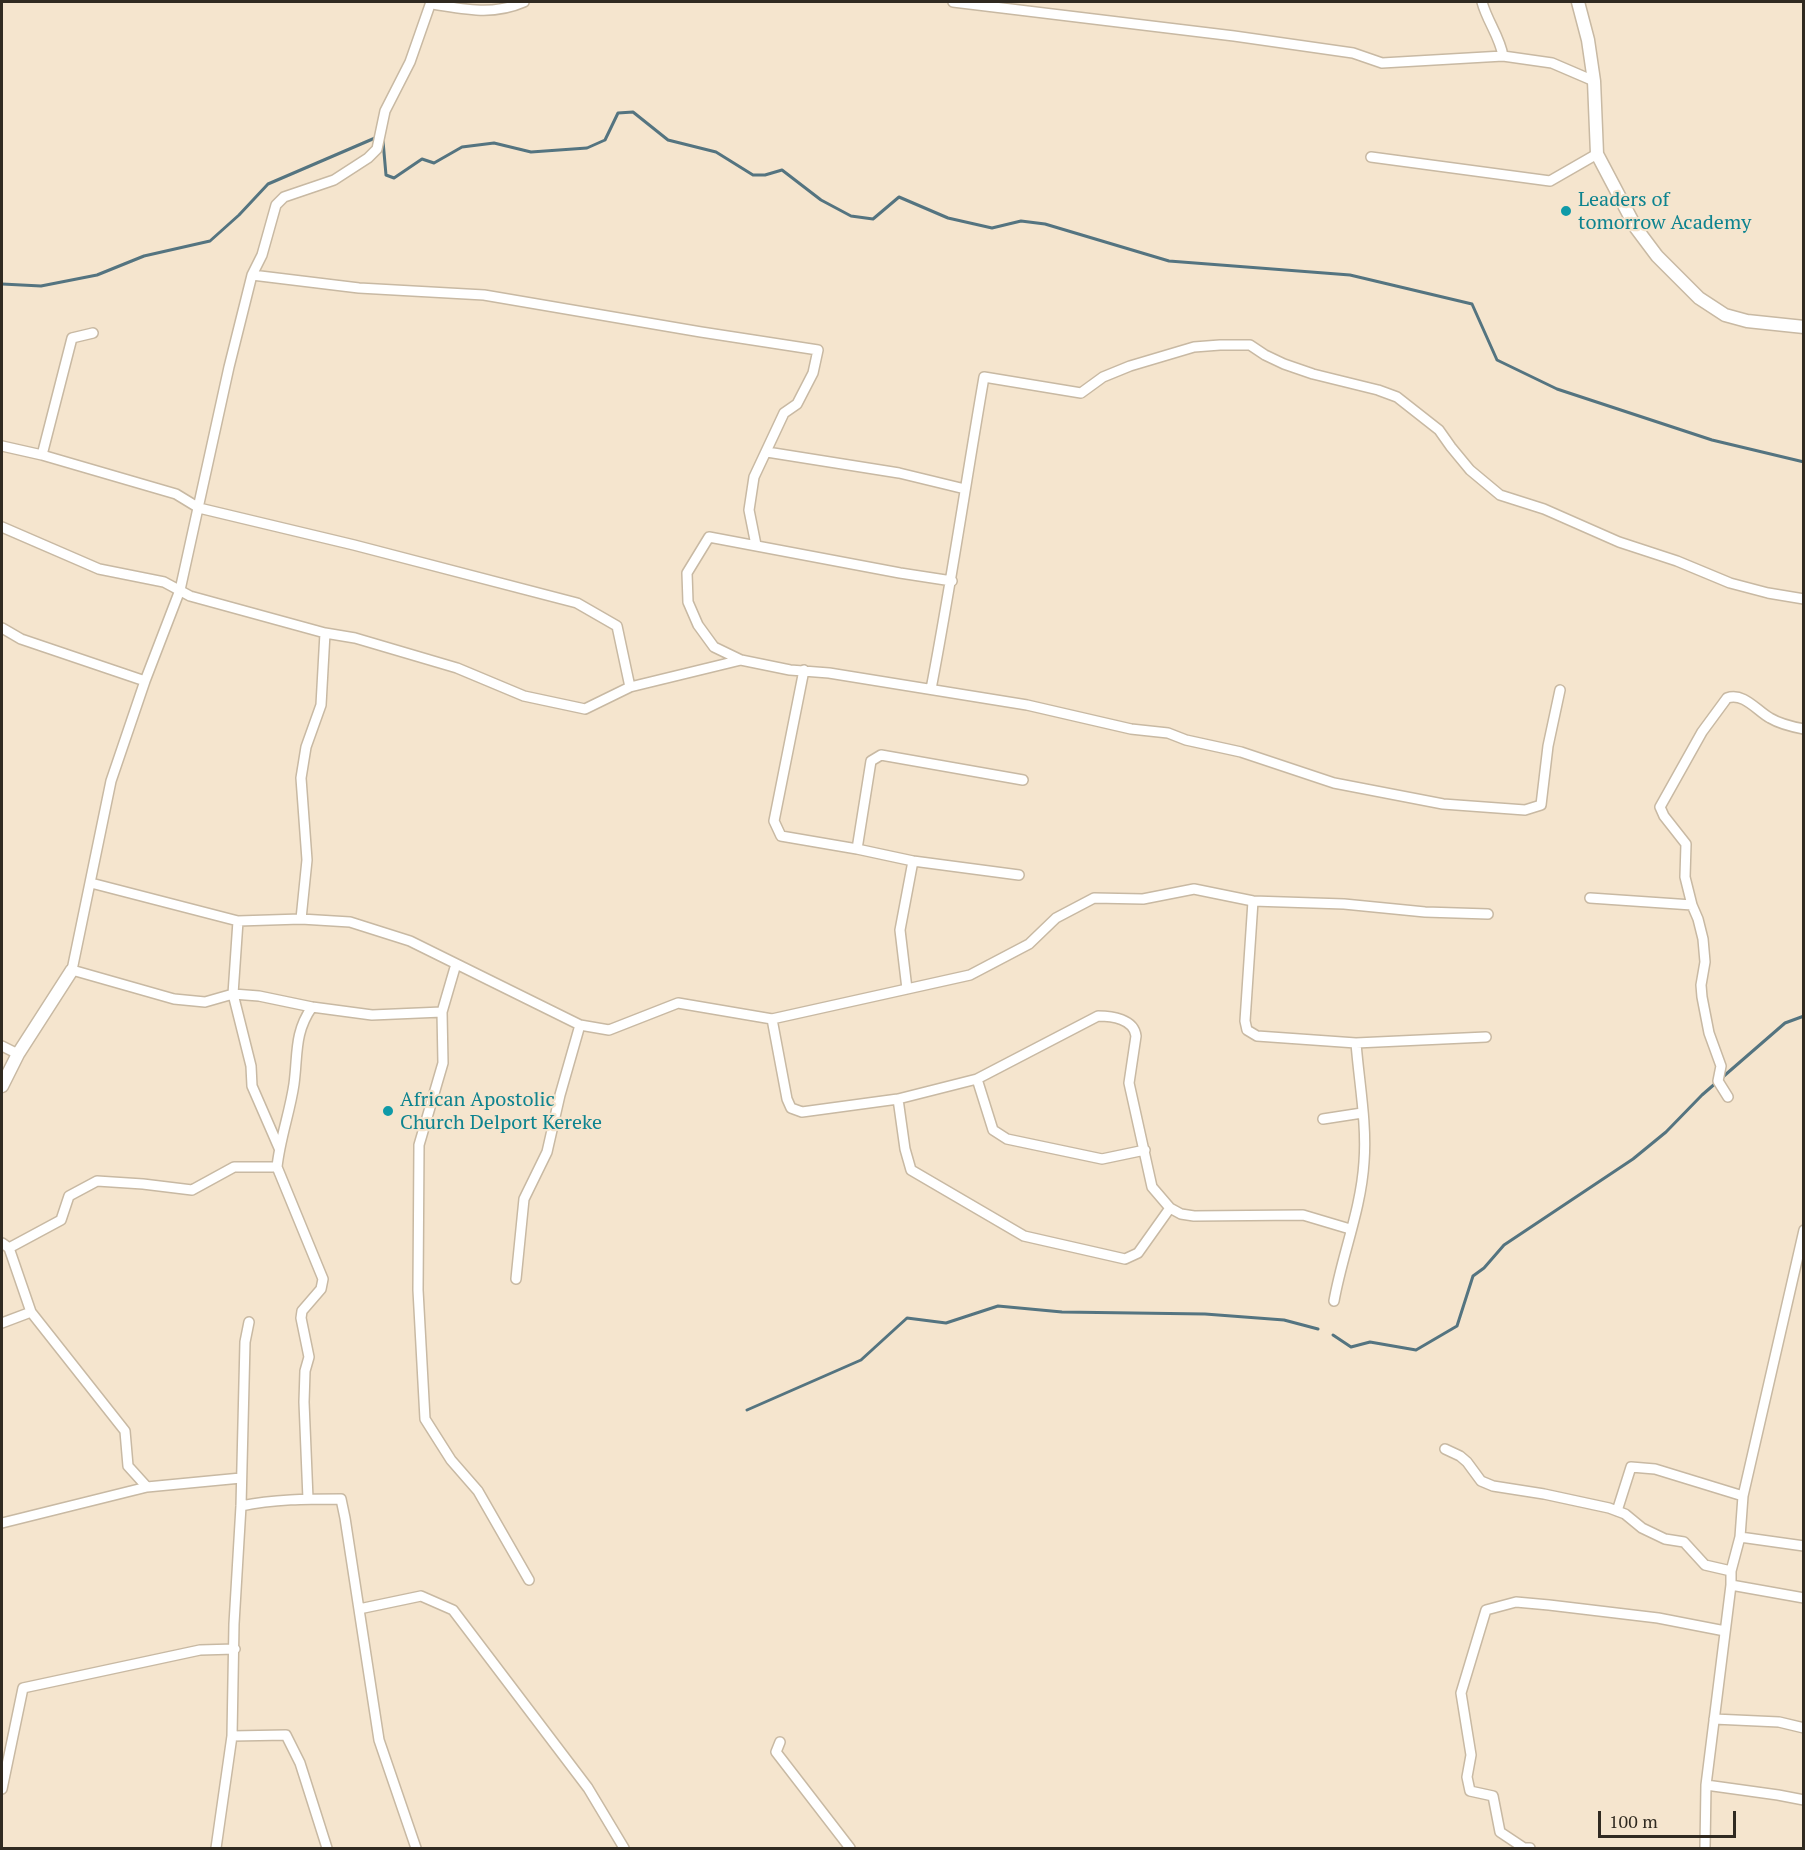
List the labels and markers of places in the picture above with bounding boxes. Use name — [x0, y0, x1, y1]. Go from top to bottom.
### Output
place label: Leaders of tomorrow Academy — [1578, 188, 1751, 235]
marker: Leaders of tomorrow Academy — [1559, 204, 1573, 218]
place label: African Apostolic Church Delport Kereke — [400, 1088, 602, 1135]
marker: African Apostolic Church Delport Kereke — [381, 1104, 395, 1118]

